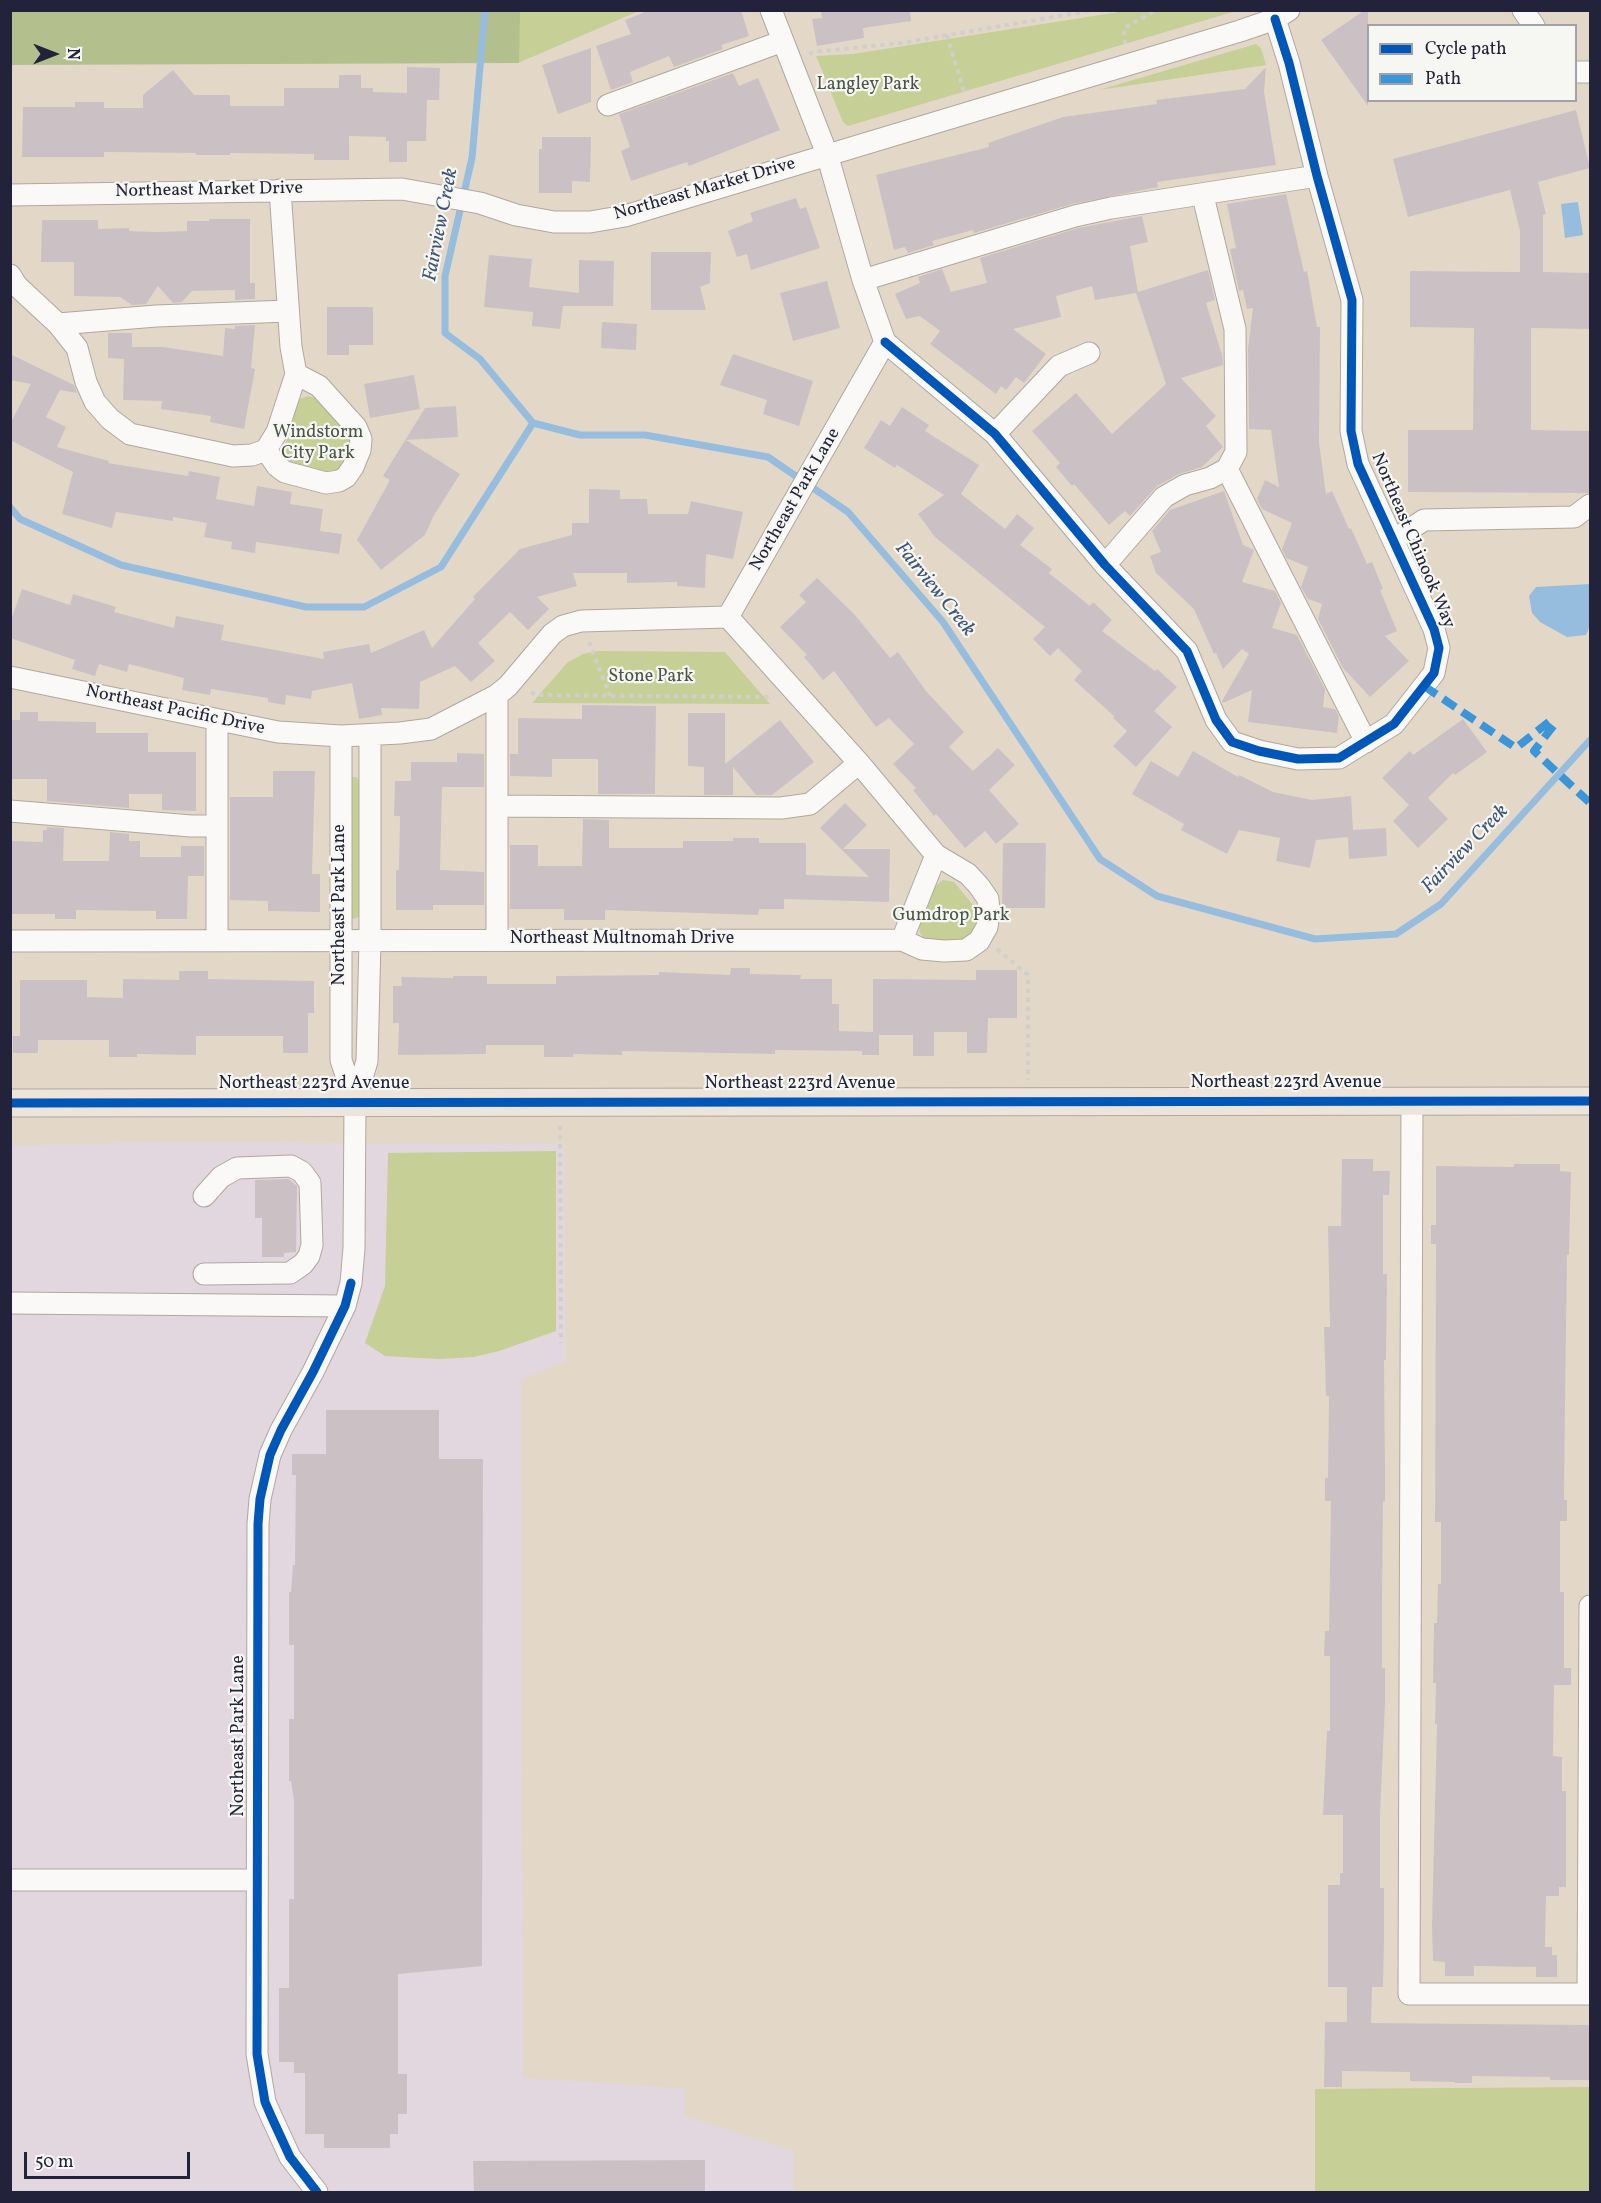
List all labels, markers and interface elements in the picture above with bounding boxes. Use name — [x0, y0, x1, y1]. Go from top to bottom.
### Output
north arrow — [24, 24, 84, 84]
legend — [1367, 24, 1577, 102]
text: Cycle path — [1425, 37, 1507, 62]
text: N — [61, 48, 83, 60]
text: Path — [1425, 67, 1461, 92]
park label: Langley Park — [817, 75, 919, 97]
street label: Northeast Market Drive — [612, 154, 798, 226]
water label: Fairview Creek — [419, 166, 465, 284]
street label: Northeast Market Drive — [115, 179, 303, 203]
park label: Windstorm City Park — [273, 423, 363, 466]
street label: Northeast Park Lane — [746, 425, 846, 575]
street label: Northeast Chinook Way — [1365, 450, 1459, 632]
water label: Fairview Creek — [889, 538, 979, 642]
park label: Stone Park — [608, 667, 694, 689]
street label: Northeast Pacific Drive — [84, 681, 266, 741]
water label: Fairview Creek — [1418, 800, 1514, 900]
street label: Northeast Park Lane — [330, 824, 352, 986]
park label: Gumdrop Park — [892, 906, 1010, 928]
street label: Northeast Multnomah Drive — [510, 929, 734, 951]
street label: Northeast 223rd Avenue — [1191, 1073, 1381, 1095]
street label: Northeast 223rd Avenue — [219, 1074, 409, 1096]
street label: Northeast 223rd Avenue — [705, 1074, 895, 1096]
street label: Northeast Park Lane — [229, 1655, 251, 1817]
scale bar — [27, 2140, 194, 2178]
text: 50 m — [35, 2150, 74, 2175]

